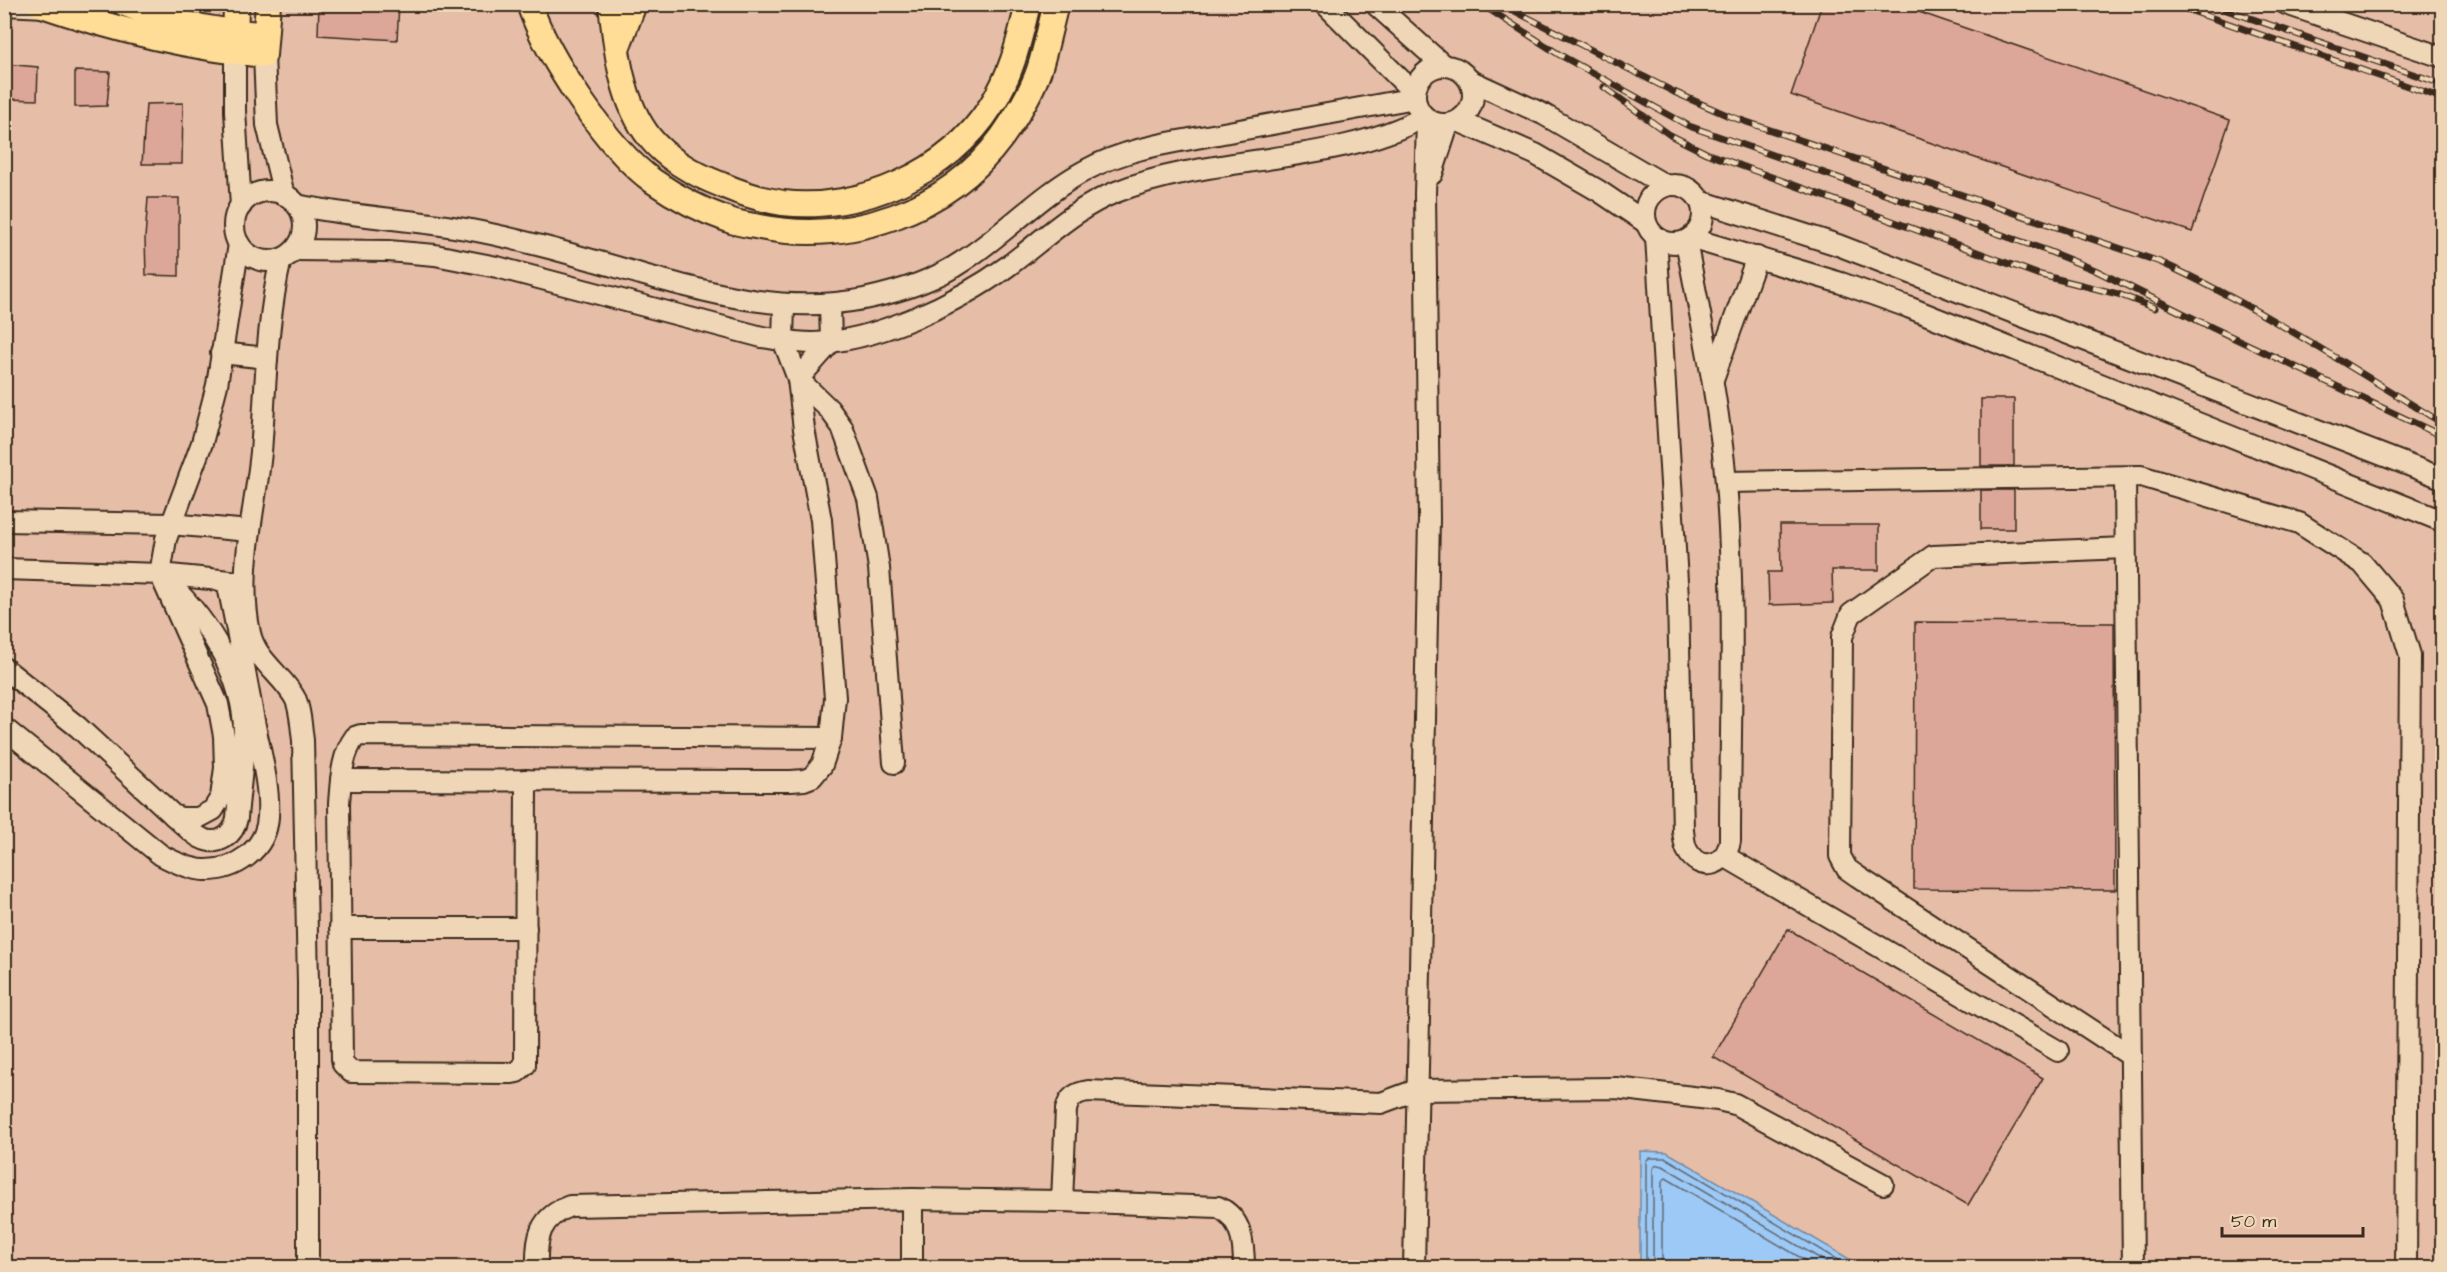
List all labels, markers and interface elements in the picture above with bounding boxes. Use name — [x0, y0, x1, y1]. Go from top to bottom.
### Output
scale bar — [2222, 1200, 2363, 1238]
text: 50 m — [2231, 1209, 2276, 1234]

